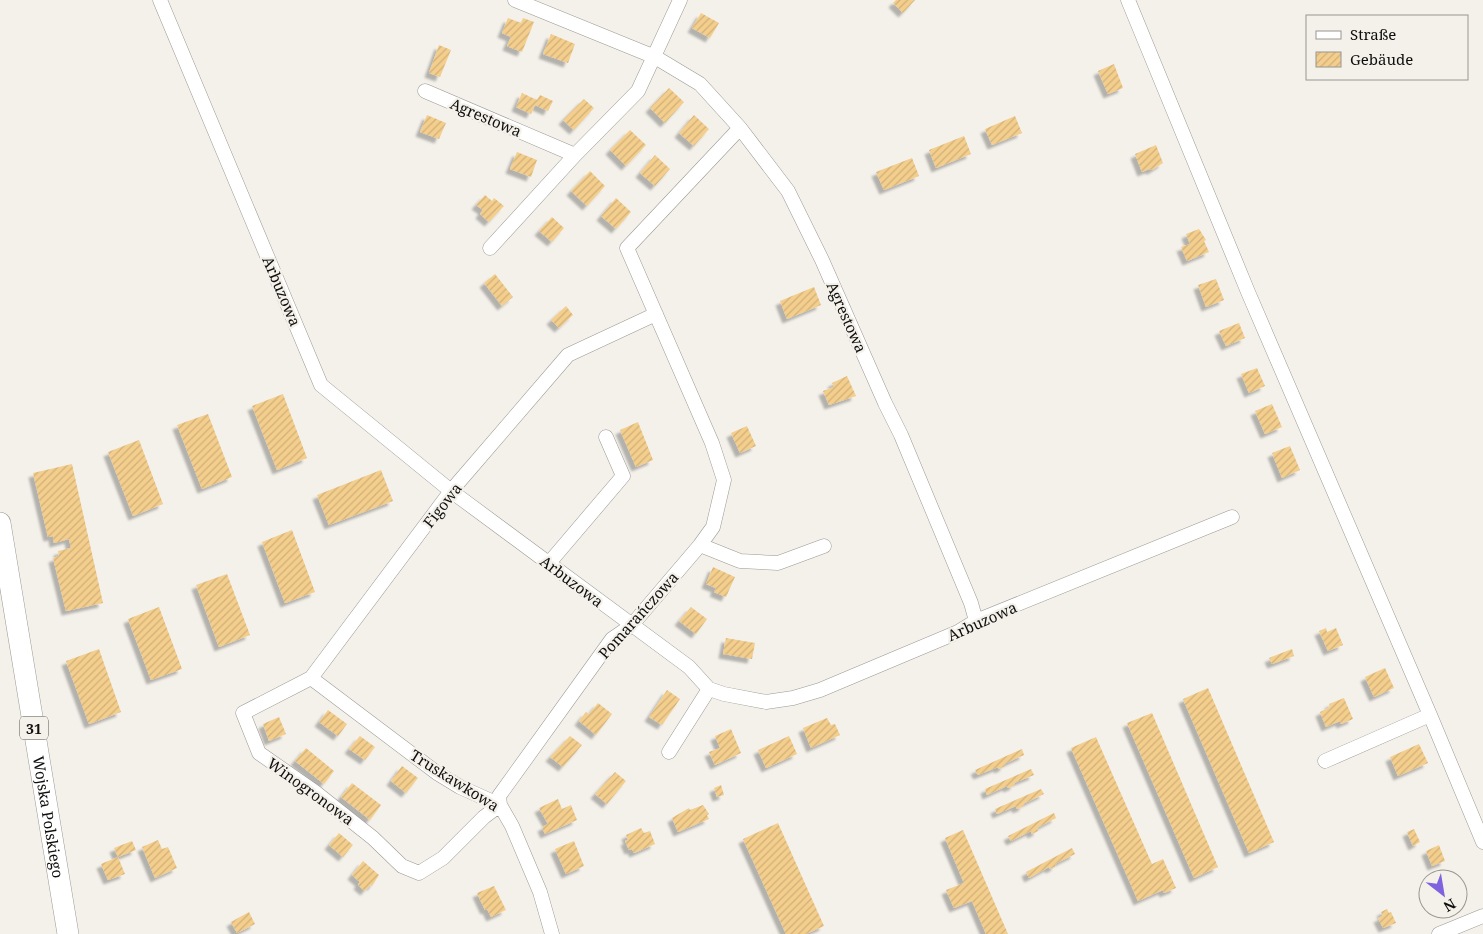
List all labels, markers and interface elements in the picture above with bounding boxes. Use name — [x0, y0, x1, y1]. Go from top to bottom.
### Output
legend — [1306, 15, 1468, 80]
text: Straße — [1350, 24, 1396, 44]
text: Gebäude — [1350, 49, 1413, 69]
street label: Agrestowa — [447, 93, 525, 141]
street label: Arbuzowa — [258, 253, 306, 329]
street label: Agrestowa — [823, 278, 871, 356]
street label: Figowa — [418, 478, 466, 532]
street label: Arbuzowa — [536, 551, 608, 611]
street label: Pomarańczowa — [594, 567, 682, 663]
street label: Arbuzowa — [944, 597, 1020, 645]
road number: 31 — [20, 716, 48, 740]
street label: Truskawkowa — [407, 745, 503, 815]
street label: Winogronowa — [264, 753, 358, 829]
street label: Wojska Polskiego — [29, 755, 69, 880]
north arrow — [1418, 869, 1468, 919]
text: N — [1440, 895, 1460, 917]

